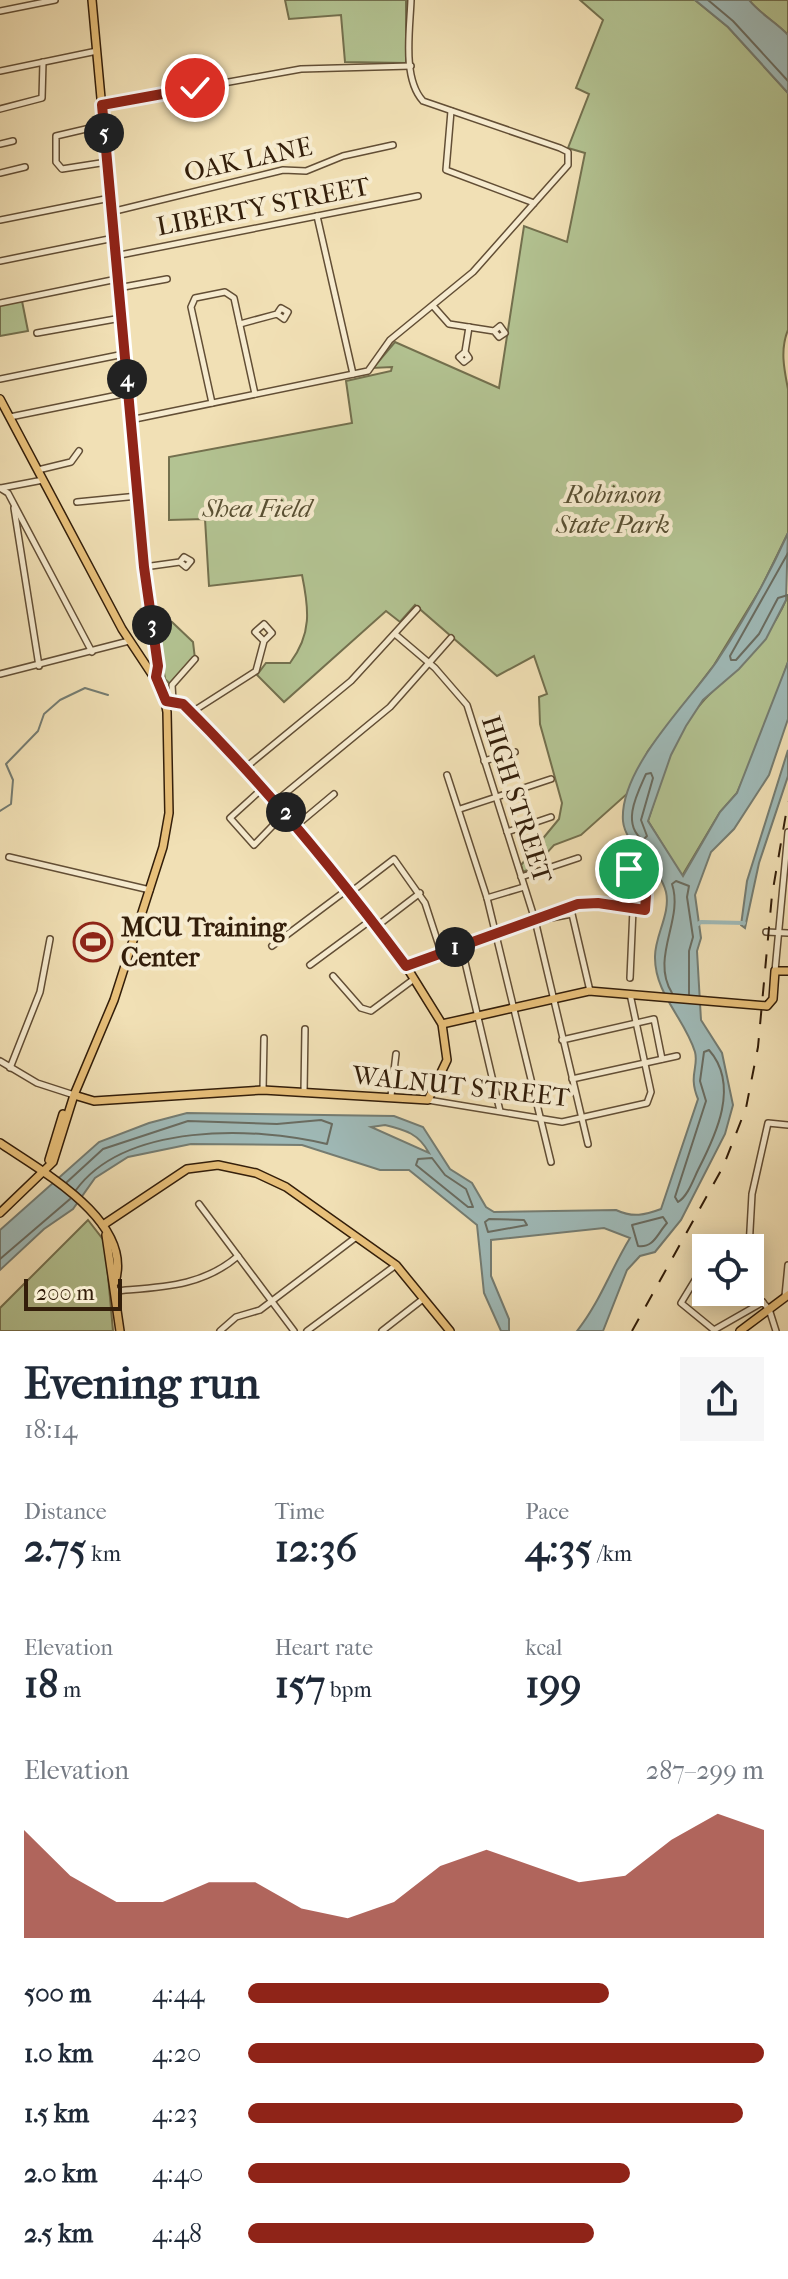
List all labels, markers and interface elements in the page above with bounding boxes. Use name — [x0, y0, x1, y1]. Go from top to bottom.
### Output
pin — [161, 54, 229, 122]
icon: check — [173, 66, 217, 110]
pin: 5 — [84, 113, 124, 153]
text: 5 — [99, 120, 109, 146]
street label: OAK LANE — [181, 131, 315, 188]
street label: LIBERTY STREET — [154, 171, 373, 242]
pin: 4 — [107, 359, 147, 399]
text: 4 — [121, 366, 134, 392]
park label: Robinson State Park — [555, 479, 670, 540]
park label: Shea Field — [202, 493, 315, 524]
pin: 3 — [132, 605, 172, 645]
text: 3 — [147, 612, 157, 638]
street label: HIGH STREET — [475, 712, 558, 887]
pin: 2 — [266, 792, 306, 832]
text: 2 — [280, 799, 292, 825]
pin — [595, 835, 663, 903]
icon: arrive — [607, 847, 651, 891]
place label: MCU Training Center — [121, 912, 287, 973]
sports icon: MCU Training Center — [72, 921, 114, 963]
pin: 1 — [435, 927, 475, 967]
text: 1 — [451, 934, 459, 960]
street label: WALNUT STREET — [350, 1060, 572, 1113]
map controls — [692, 1234, 764, 1306]
button: locate — [692, 1234, 764, 1306]
scale bar — [24, 1275, 122, 1311]
text: 200 m — [36, 1280, 95, 1306]
button: share — [680, 1357, 764, 1441]
text: Evening run — [24, 1358, 259, 1409]
text: 18:14 — [24, 1414, 77, 1445]
text: Distance — [24, 1499, 107, 1525]
text: Time — [275, 1499, 325, 1525]
text: Pace — [525, 1499, 569, 1525]
text: 2.75 — [24, 1525, 87, 1571]
text: 12:36 — [275, 1525, 357, 1571]
text: 4:35 — [525, 1525, 592, 1571]
text: km — [87, 1541, 121, 1567]
text: /km — [592, 1541, 632, 1567]
text: Elevation — [24, 1635, 113, 1661]
text: Heart rate — [275, 1635, 373, 1661]
text: kcal — [525, 1635, 562, 1661]
text: 18 — [24, 1661, 58, 1707]
text: 157 — [275, 1661, 325, 1707]
text: 199 — [525, 1661, 582, 1707]
text: m — [58, 1677, 81, 1703]
text: bpm — [325, 1677, 372, 1703]
text: Elevation — [24, 1755, 129, 1786]
text: 287–299 m — [646, 1755, 764, 1786]
text: 500 m — [24, 1978, 91, 2009]
text: 4:44 — [152, 1978, 204, 2009]
text: 1.0 km — [24, 2038, 93, 2069]
text: 4:20 — [152, 2038, 201, 2069]
text: 1.5 km — [24, 2098, 89, 2129]
text: 4:23 — [152, 2098, 198, 2129]
text: 2.0 km — [24, 2158, 97, 2189]
text: 4:40 — [152, 2158, 203, 2189]
text: 2.5 km — [24, 2218, 93, 2249]
text: 4:48 — [152, 2218, 202, 2249]

